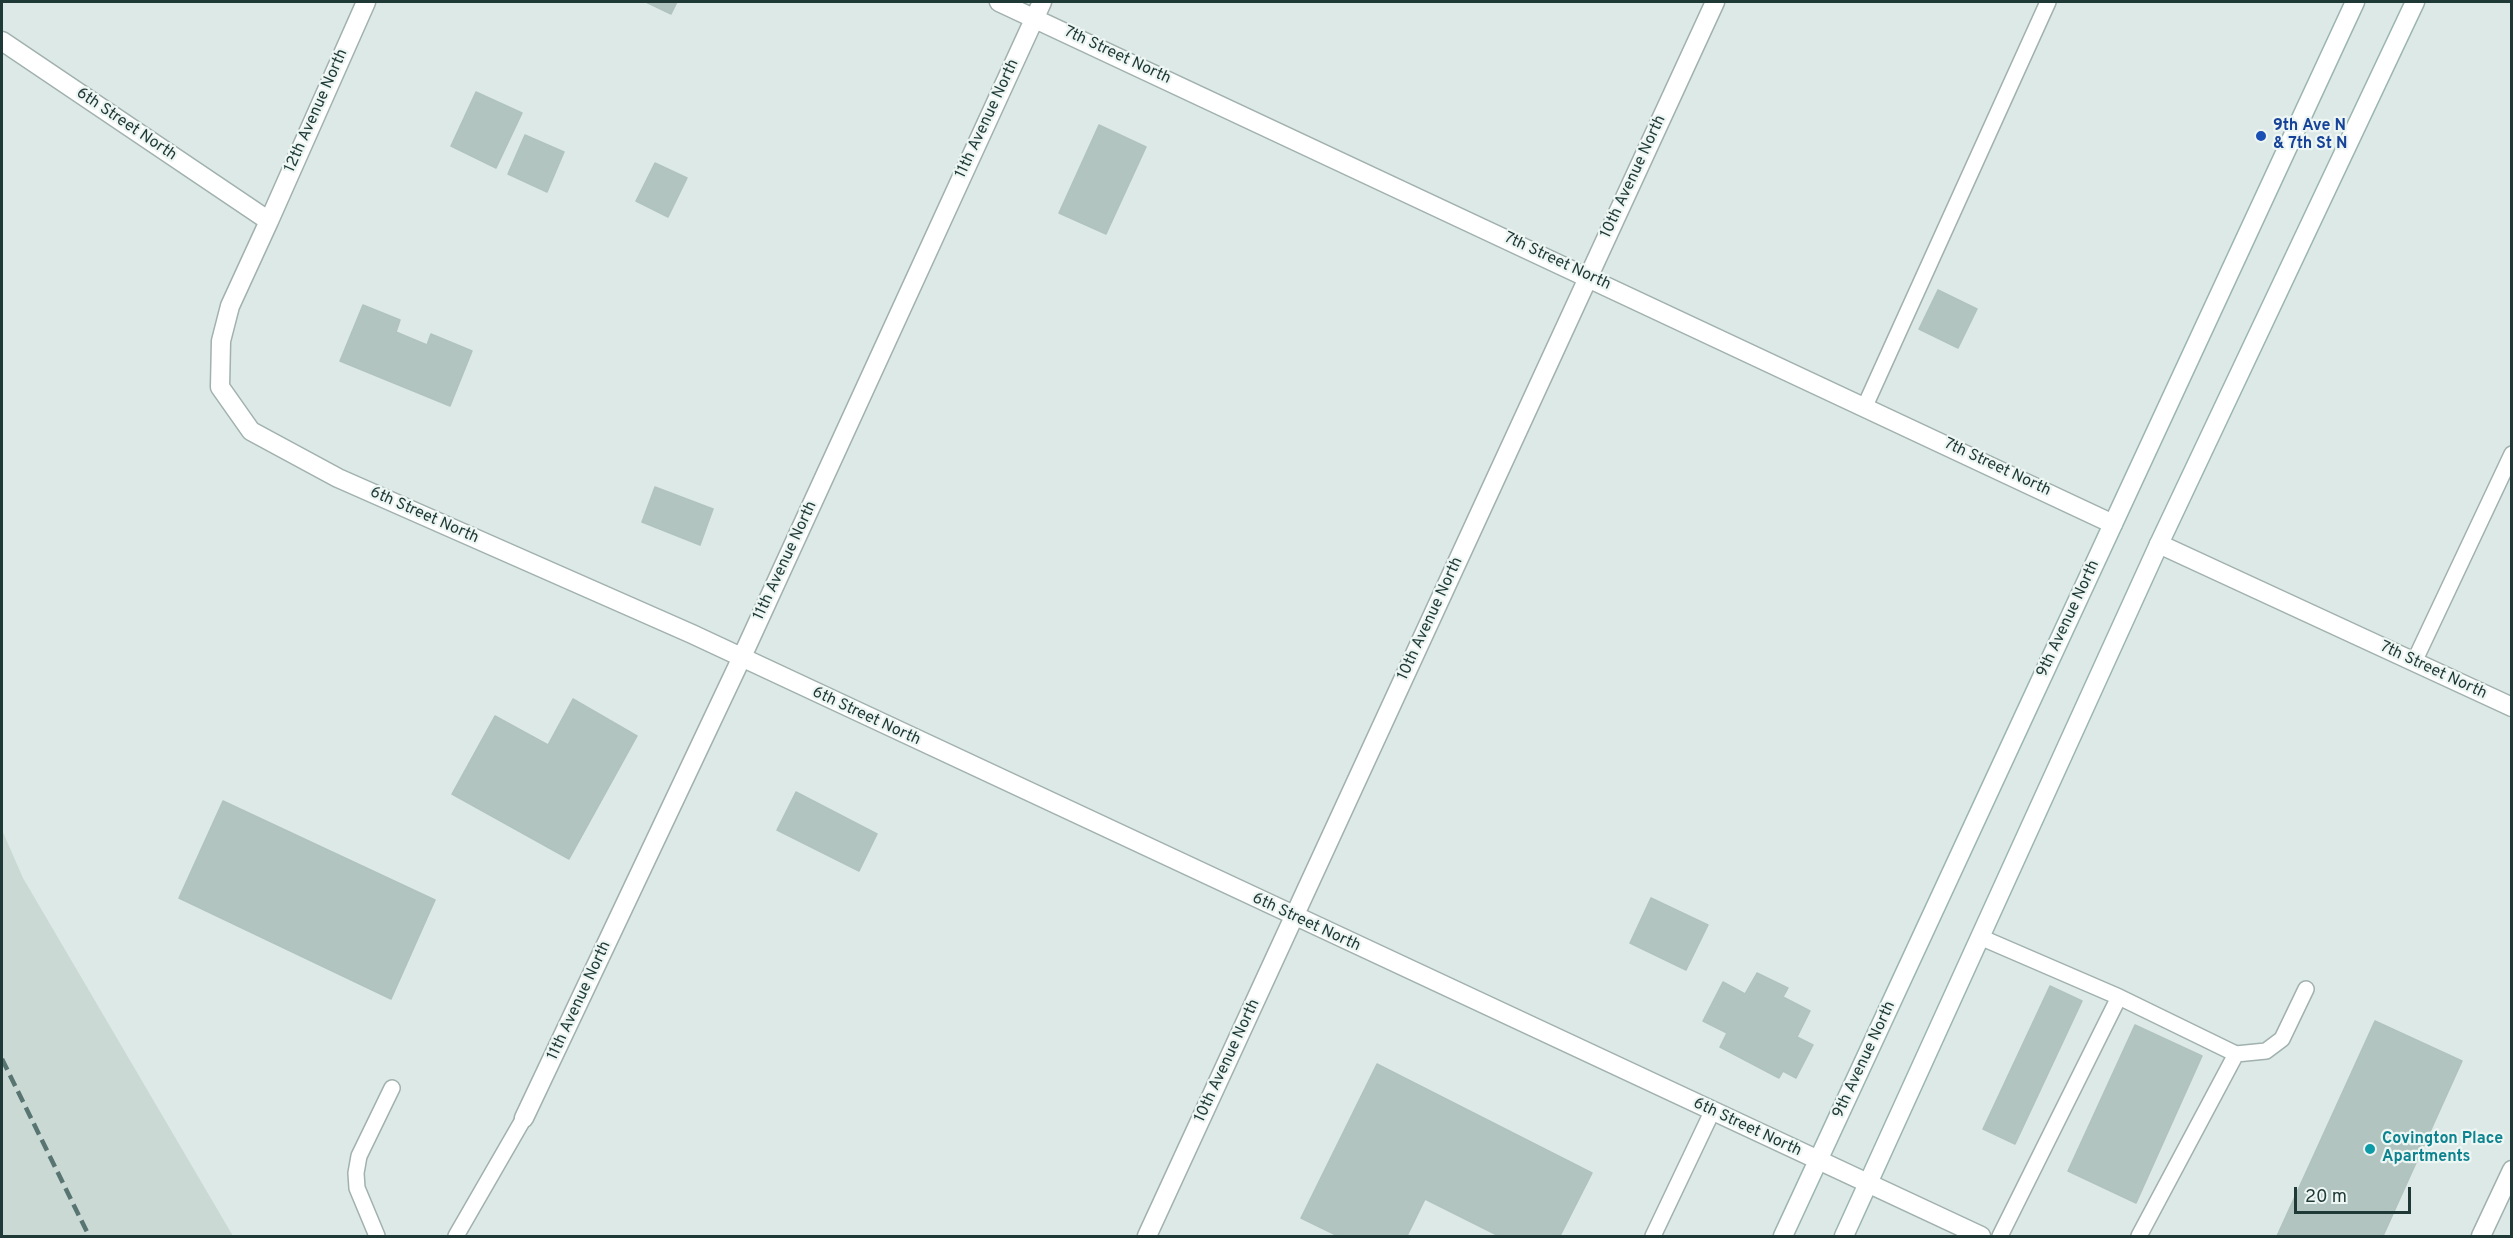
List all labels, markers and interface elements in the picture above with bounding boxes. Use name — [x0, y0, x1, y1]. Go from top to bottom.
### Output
street label: 7th Street North — [1061, 23, 1173, 89]
street label: 12th Avenue North — [281, 46, 353, 176]
street label: 11th Avenue North — [952, 56, 1024, 182]
street label: 6th Street North — [72, 84, 180, 166]
street label: 10th Avenue North — [1597, 112, 1671, 242]
place label: 9th Ave N & 7th St N — [2273, 117, 2348, 155]
marker: 9th Ave N & 7th St N — [2254, 129, 2268, 143]
street label: 7th Street North — [1501, 229, 1613, 295]
street label: 7th Street North — [1941, 435, 2053, 501]
street label: 6th Street North — [367, 483, 481, 549]
street label: 11th Avenue North — [750, 498, 822, 624]
street label: 10th Avenue North — [1394, 554, 1468, 684]
street label: 9th Avenue North — [2034, 558, 2104, 680]
street label: 7th Street North — [2377, 638, 2489, 704]
street label: 6th Street North — [809, 684, 923, 750]
street label: 6th Street North — [1249, 890, 1363, 956]
street label: 11th Avenue North — [544, 938, 616, 1064]
street label: 10th Avenue North — [1191, 996, 1265, 1126]
street label: 9th Avenue North — [1830, 999, 1900, 1121]
street label: 6th Street North — [1690, 1095, 1804, 1161]
place label: Covington Place Apartments — [2382, 1130, 2503, 1168]
marker: Covington Place Apartments — [2363, 1142, 2377, 1156]
scale bar — [2297, 1175, 2414, 1213]
text: 20 m — [2305, 1186, 2347, 1209]

